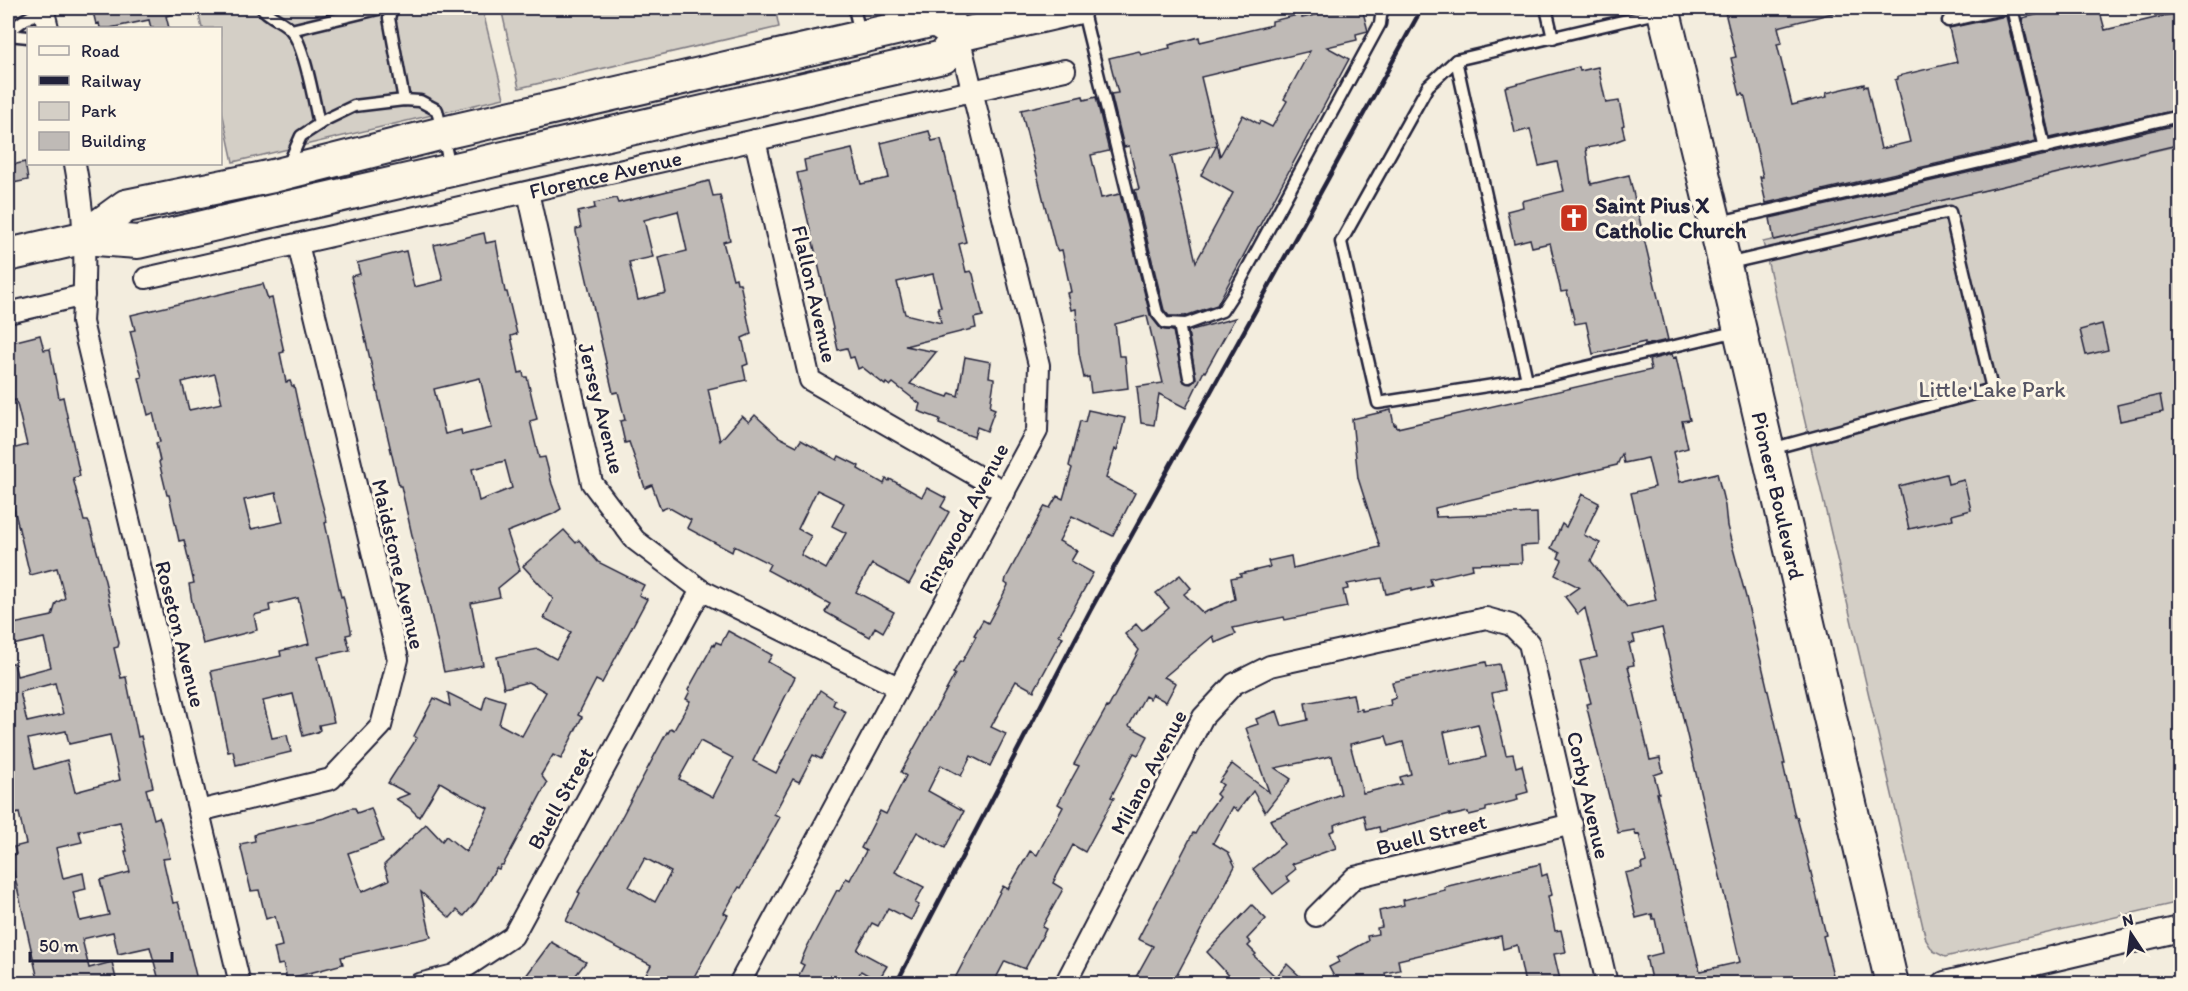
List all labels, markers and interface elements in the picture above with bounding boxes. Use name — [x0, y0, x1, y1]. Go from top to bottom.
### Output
legend — [27, 27, 222, 165]
text: Road — [81, 40, 120, 62]
text: Railway — [81, 70, 142, 92]
text: Park — [81, 100, 116, 122]
text: Building — [81, 130, 147, 152]
street label: Florence Avenue — [527, 144, 684, 205]
place label: Saint Pius X Catholic Church — [1595, 192, 1747, 244]
church icon: Saint Pius X Catholic Church — [1558, 202, 1590, 234]
street label: Flallon Avenue — [786, 223, 843, 365]
street label: Jersey Avenue — [572, 340, 631, 477]
park label: Little Lake Park — [1918, 376, 2066, 403]
street label: Pioneer Boulevard — [1745, 409, 1811, 582]
street label: Ringwood Avenue — [912, 438, 1015, 598]
street label: Maidstone Avenue — [366, 477, 431, 652]
street label: Roseton Avenue — [149, 558, 212, 710]
street label: Milano Avenue — [1104, 705, 1193, 839]
street label: Corby Avenue — [1561, 729, 1616, 861]
street label: Buell Street — [521, 742, 600, 854]
street label: Buell Street — [1373, 808, 1489, 861]
north arrow — [2101, 904, 2161, 964]
text: N — [2120, 909, 2135, 930]
scale bar — [30, 925, 172, 963]
text: 50 m — [39, 935, 79, 957]

